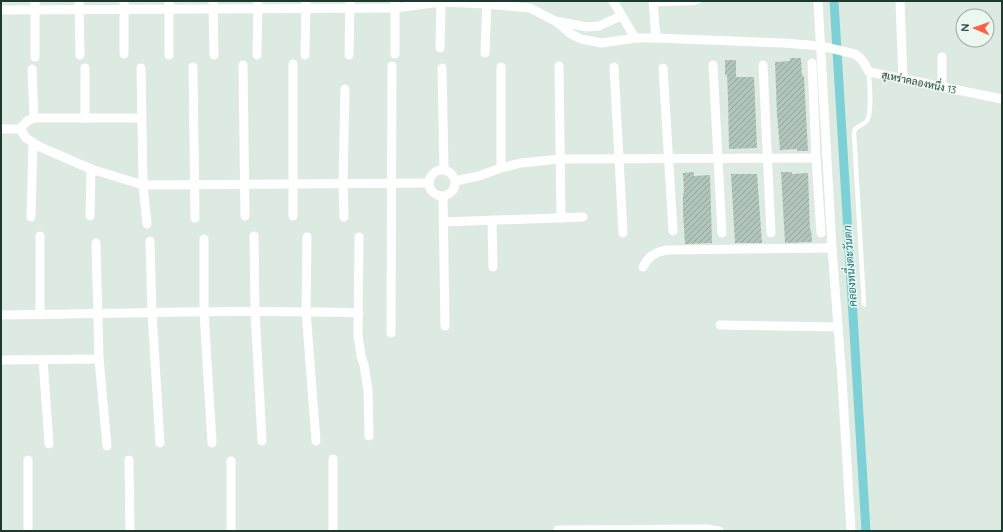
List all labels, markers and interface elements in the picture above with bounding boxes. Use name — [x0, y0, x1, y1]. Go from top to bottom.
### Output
north arrow — [955, 8, 995, 48]
text: N — [958, 23, 972, 32]
street label: สุเหร่าคลองหนึ่ง 13 — [880, 66, 958, 98]
water label: คลองหนึ่งตะวันตก — [836, 225, 860, 307]

